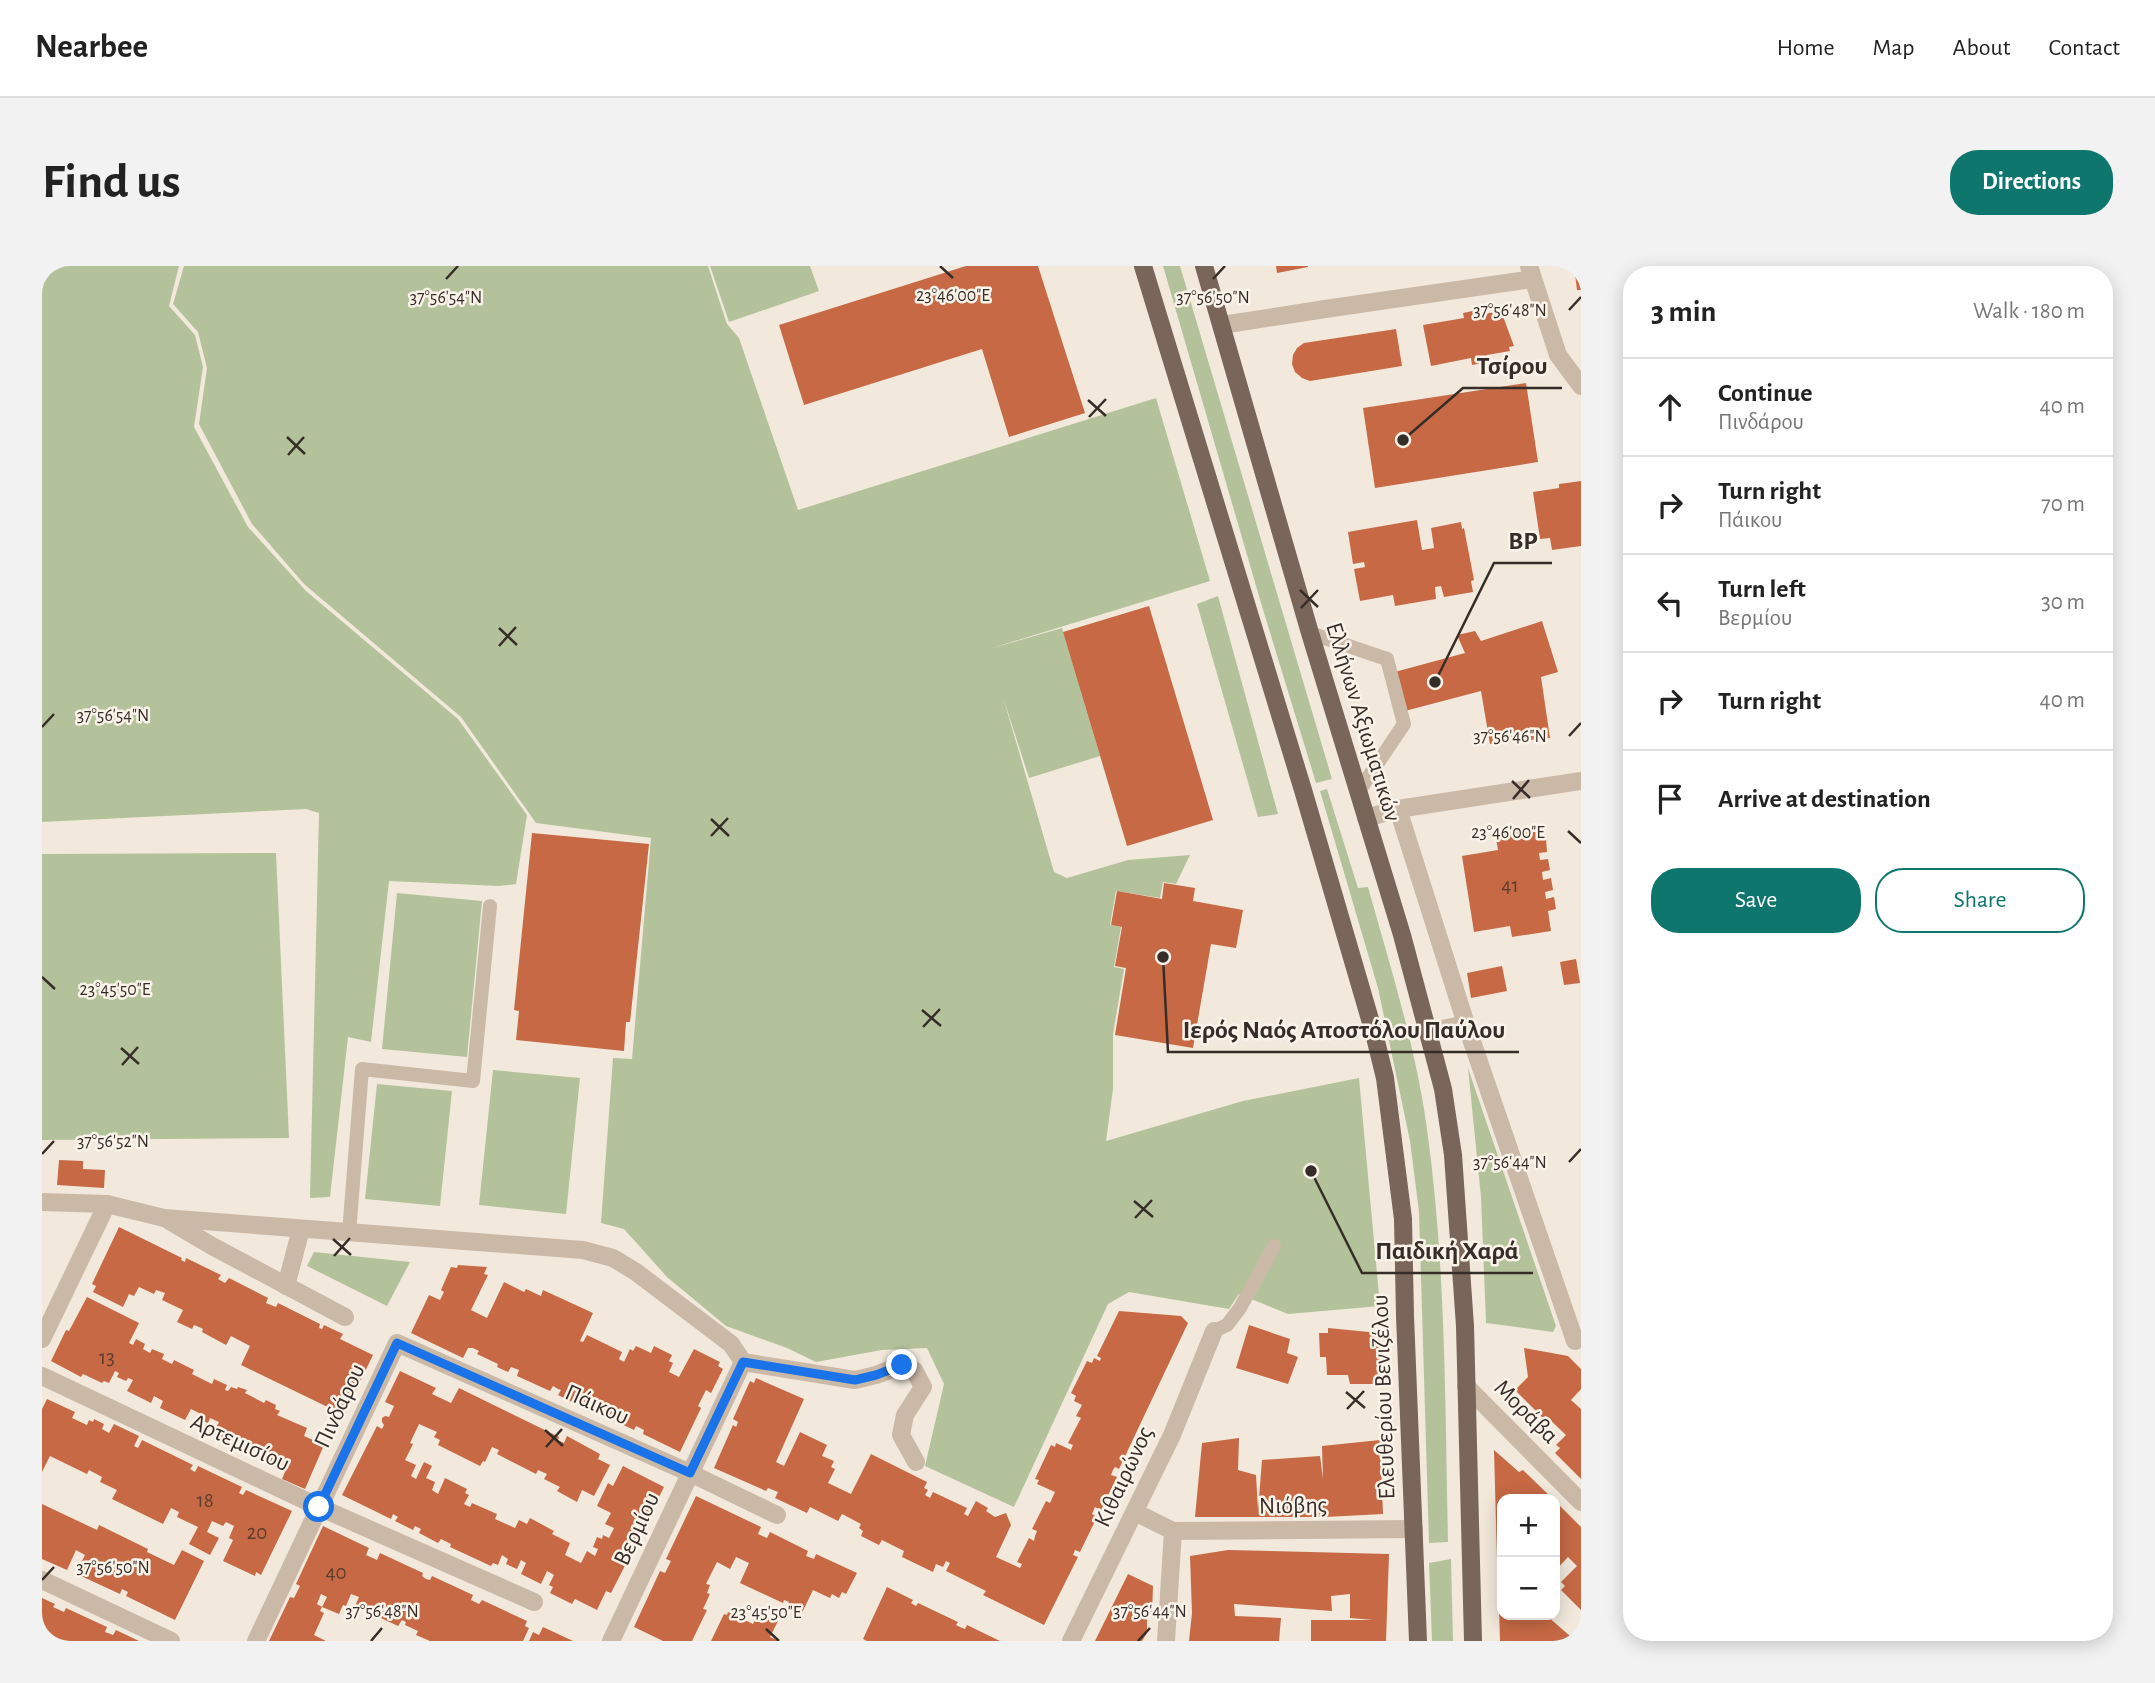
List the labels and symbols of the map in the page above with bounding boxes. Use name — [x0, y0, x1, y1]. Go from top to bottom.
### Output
text: 23°46'00"E — [916, 287, 990, 305]
text: 37°56'54"N — [410, 289, 482, 307]
text: 37°56'50"N — [1176, 289, 1250, 307]
text: 37°56'48"N — [1473, 302, 1547, 320]
callout: Τσίρου — [1463, 341, 1562, 388]
text: Τσίρου — [1477, 353, 1547, 379]
callout: BP — [1494, 516, 1552, 563]
text: BP — [1508, 528, 1538, 554]
street label: Ελλήνων Αξιωματικών — [1321, 620, 1405, 824]
text: 37°56'54"N — [77, 707, 149, 725]
text: 37°56'46"N — [1473, 728, 1547, 746]
text: 23°46'00"E — [1471, 824, 1545, 842]
house number: 41 — [1501, 875, 1519, 896]
text: 23°45'50"E — [80, 981, 151, 999]
callout: Ιερός Ναός Αποστόλου Παύλου — [1168, 1005, 1519, 1052]
text: Ιερός Ναός Αποστόλου Παύλου — [1183, 1017, 1505, 1043]
text: 37°56'52"N — [77, 1133, 149, 1151]
text: 37°56'44"N — [1473, 1154, 1547, 1172]
callout: Παιδική Χαρά — [1362, 1226, 1533, 1273]
text: Παιδική Χαρά — [1375, 1238, 1519, 1264]
street label: Ελευθερίου Βενιζέλου — [1368, 1294, 1400, 1500]
house number: 13 — [99, 1347, 115, 1368]
route end — [886, 1349, 917, 1380]
street label: Πινδάρου — [310, 1360, 370, 1452]
street label: Μοράβα — [1489, 1375, 1563, 1449]
street label: Πάικου — [561, 1380, 633, 1430]
street label: Αρτεμισίου — [187, 1410, 293, 1476]
street label: Κιθαιρώνος — [1090, 1423, 1158, 1531]
street label: Βερμίου — [610, 1489, 664, 1569]
house number: 18 — [196, 1490, 214, 1511]
route start — [303, 1491, 334, 1522]
street label: Νιόβης — [1259, 1493, 1327, 1519]
house number: 20 — [247, 1522, 267, 1543]
text: 37°56'50"N — [76, 1559, 150, 1577]
house number: 40 — [325, 1562, 347, 1583]
text: 37°56'48"N — [345, 1603, 419, 1621]
text: 37°56'44"N — [1113, 1603, 1187, 1621]
text: 23°45'50"E — [731, 1604, 802, 1622]

